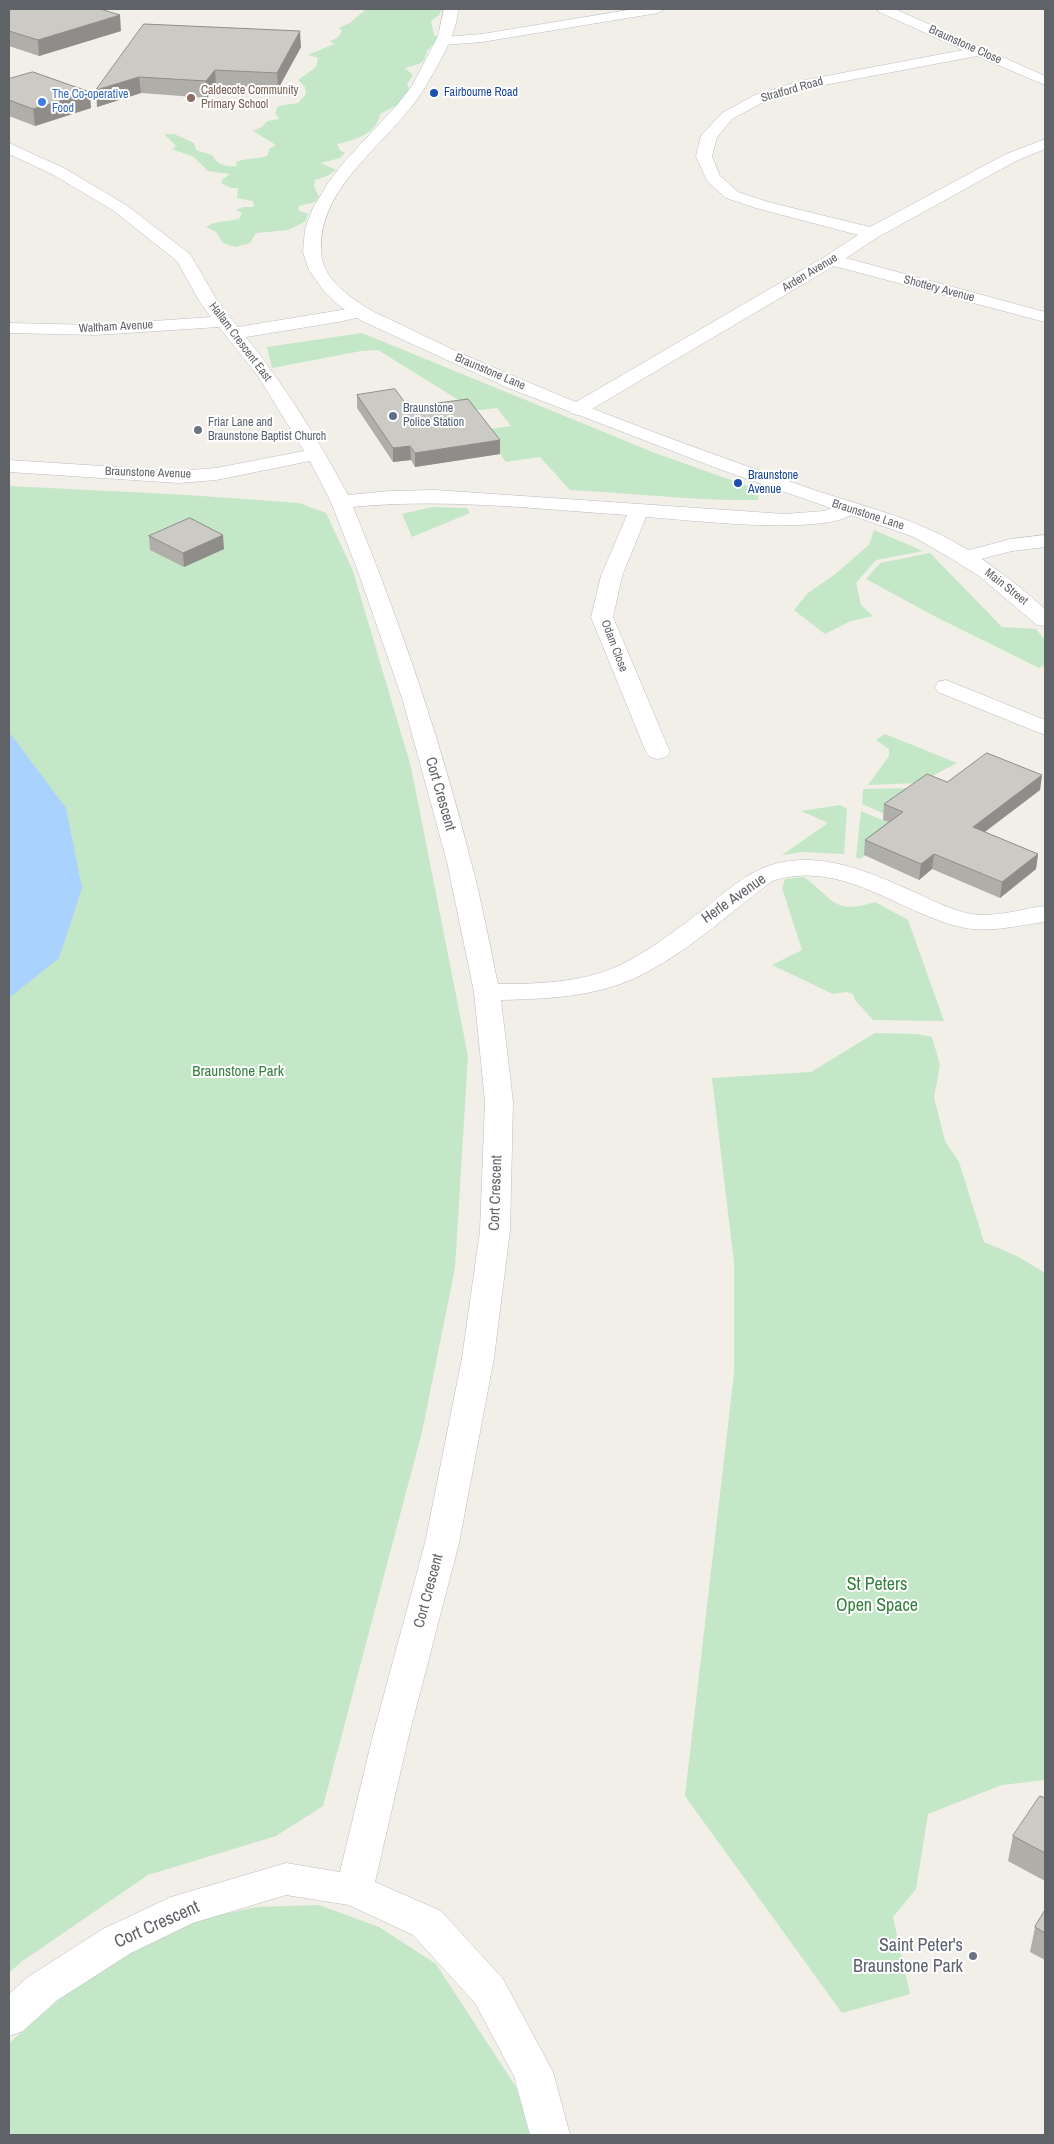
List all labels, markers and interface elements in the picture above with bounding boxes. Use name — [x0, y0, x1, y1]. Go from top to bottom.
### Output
street label: Braunstone Close — [926, 23, 1004, 67]
street label: Stratford Road — [759, 74, 825, 106]
place label: Caldecote Community Primary School — [201, 84, 298, 112]
place label: Fairbourne Road — [444, 86, 518, 100]
marker: Fairbourne Road — [428, 87, 440, 99]
place label: The Co-operative Food — [52, 88, 129, 116]
marker: Caldecote Community Primary School — [185, 92, 197, 104]
marker: The Co-operative Food — [36, 96, 48, 108]
street label: Arden Avenue — [780, 251, 840, 295]
street label: Shottery Avenue — [902, 273, 976, 305]
street label: Hallam Crescent East — [206, 300, 274, 384]
street label: Waltham Avenue — [78, 318, 154, 336]
street label: Braunstone Lane — [453, 351, 527, 393]
place label: Braunstone Police Station — [403, 402, 464, 430]
marker: Braunstone Police Station — [387, 410, 399, 422]
place label: Friar Lane and Braunstone Baptist Church — [208, 416, 326, 444]
marker: Friar Lane and Braunstone Baptist Church — [192, 424, 204, 436]
street label: Braunstone Avenue — [105, 464, 191, 482]
place label: Braunstone Avenue — [748, 469, 798, 497]
marker: Braunstone Avenue — [732, 477, 744, 489]
street label: Braunstone Lane — [830, 497, 906, 533]
street label: Main Street — [982, 566, 1030, 608]
street label: Odam Close — [597, 618, 631, 674]
street label: Cort Crescent — [421, 755, 459, 833]
street label: Herle Avenue — [698, 870, 770, 928]
park label: Braunstone Park — [192, 1063, 284, 1081]
street label: Cort Crescent — [486, 1155, 506, 1231]
street label: Cort Crescent — [410, 1552, 448, 1630]
park label: St Peters Open Space — [836, 1574, 918, 1616]
street label: Cort Crescent — [111, 1897, 203, 1953]
place label: Saint Peter's Braunstone Park — [853, 1935, 963, 1978]
marker: Saint Peter's Braunstone Park — [967, 1950, 979, 1962]

